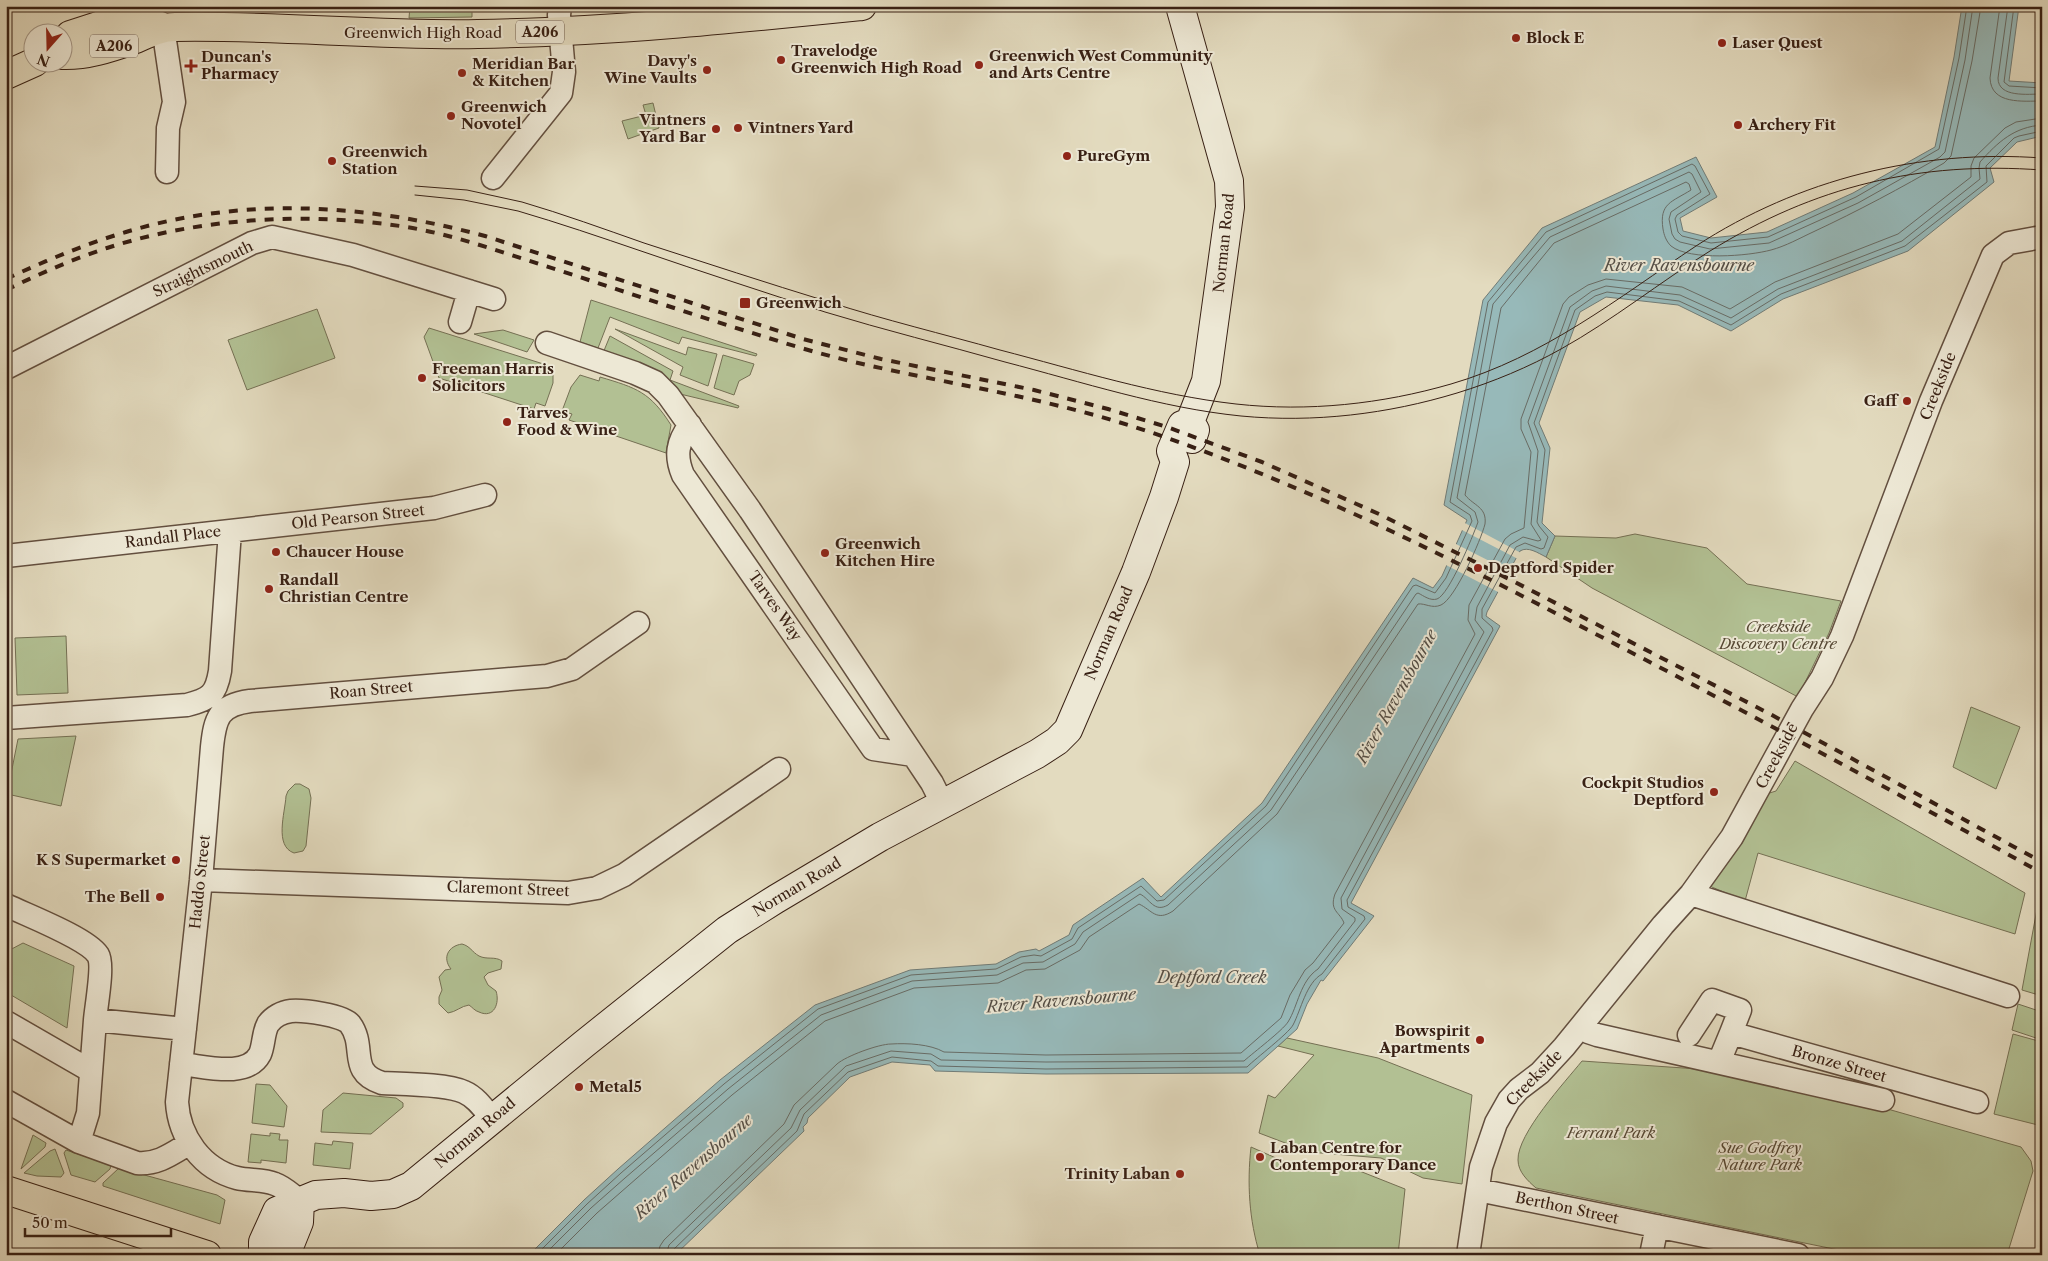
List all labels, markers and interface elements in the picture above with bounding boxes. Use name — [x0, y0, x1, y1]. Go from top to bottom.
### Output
road number: A206 — [516, 21, 564, 44]
north arrow — [22, 22, 72, 72]
street label: Greenwich High Road — [344, 23, 502, 42]
place label: Block E — [1526, 28, 1585, 47]
marker: Block E — [1510, 32, 1522, 44]
place label: Laser Quest — [1732, 33, 1823, 52]
road number: A206 — [90, 34, 138, 58]
marker: Laser Quest — [1716, 37, 1728, 49]
place label: Travelodge Greenwich High Road — [791, 41, 962, 77]
place label: Greenwich West Community and Arts Centre — [989, 46, 1213, 82]
place label: Duncan's Pharmacy — [201, 47, 280, 83]
text: N — [35, 50, 52, 71]
place label: Davy's Wine Vaults — [603, 51, 697, 87]
place label: Meridian Bar & Kitchen — [472, 54, 575, 90]
marker: Travelodge Greenwich High Road — [775, 54, 787, 66]
marker: Greenwich West Community and Arts Centre — [973, 59, 985, 71]
marker: Duncan's Pharmacy — [185, 60, 197, 72]
marker: Davy's Wine Vaults — [701, 64, 713, 76]
marker: Meridian Bar & Kitchen — [456, 67, 468, 79]
place label: Greenwich Novotel — [461, 97, 548, 133]
marker: Greenwich Novotel — [445, 110, 457, 122]
place label: Vintners Yard Bar — [638, 110, 707, 146]
place label: Archery Fit — [1747, 115, 1836, 134]
place label: Vintners Yard — [747, 118, 853, 137]
marker: Archery Fit — [1732, 119, 1744, 131]
marker: Vintners Yard — [732, 122, 744, 134]
marker: Vintners Yard Bar — [710, 123, 722, 135]
place label: Greenwich Station — [342, 142, 429, 178]
place label: PureGym — [1077, 146, 1150, 165]
marker: PureGym — [1061, 150, 1073, 162]
marker: Greenwich Station — [326, 155, 338, 167]
street label: Norman Road — [1209, 192, 1238, 294]
street label: Straightsmouth — [150, 236, 257, 301]
water label: River Ravensbourne — [1602, 255, 1755, 275]
place label: Greenwich — [756, 293, 843, 312]
marker: Greenwich — [738, 296, 752, 310]
street label: Creekside — [1915, 349, 1960, 423]
place label: Freeman Harris Solicitors — [432, 359, 554, 395]
marker: Freeman Harris Solicitors — [416, 372, 428, 384]
place label: Gaff — [1864, 391, 1899, 410]
marker: Gaff — [1901, 395, 1913, 407]
place label: Tarves Food & Wine — [517, 403, 617, 439]
marker: Tarves Food & Wine — [501, 416, 513, 428]
street label: Old Pearson Street — [290, 500, 426, 533]
street label: Randall Place — [124, 521, 222, 552]
place label: Greenwich Kitchen Hire — [835, 534, 935, 570]
place label: Chaucer House — [286, 542, 404, 561]
marker: Chaucer House — [270, 546, 282, 558]
marker: Greenwich Kitchen Hire — [819, 547, 831, 559]
place label: Deptford Spider — [1488, 558, 1615, 577]
marker: Deptford Spider — [1472, 562, 1484, 574]
street label: Tarves Way — [744, 567, 807, 645]
place label: Randall Christian Centre — [279, 570, 408, 606]
marker: Randall Christian Centre — [263, 583, 275, 595]
street label: Norman Road — [1080, 583, 1137, 682]
park label: Creekside Discovery Centre — [1718, 617, 1838, 653]
water label: River Ravensbourne — [1350, 625, 1442, 768]
street label: Roan Street — [328, 676, 414, 703]
street label: Creekside — [1751, 720, 1802, 792]
place label: Cockpit Studios Deptford — [1582, 773, 1704, 809]
marker: Cockpit Studios Deptford — [1708, 786, 1720, 798]
street label: Haddo Street — [185, 833, 214, 930]
place label: K S Supermarket — [36, 850, 166, 869]
street label: Norman Road — [749, 853, 844, 920]
marker: K S Supermarket — [170, 854, 182, 866]
street label: Claremont Street — [446, 877, 570, 900]
place label: The Bell — [85, 887, 150, 906]
marker: The Bell — [154, 891, 166, 903]
water label: Deptford Creek — [1155, 967, 1267, 987]
water label: River Ravensbourne — [984, 983, 1138, 1017]
place label: Bowspirit Apartments — [1378, 1021, 1470, 1057]
marker: Bowspirit Apartments — [1474, 1034, 1486, 1046]
street label: Bronze Street — [1790, 1041, 1889, 1086]
street label: Creekside — [1502, 1046, 1566, 1110]
place label: Metal5 — [589, 1077, 642, 1096]
marker: Metal5 — [573, 1081, 585, 1093]
street label: Norman Road — [430, 1093, 519, 1172]
water label: River Ravensbourne — [628, 1108, 757, 1224]
park label: Ferrant Park — [1566, 1123, 1655, 1142]
place label: Laban Centre for Contemporary Dance — [1270, 1138, 1436, 1174]
park label: Sue Godfrey Nature Park — [1717, 1138, 1802, 1174]
marker: Laban Centre for Contemporary Dance — [1254, 1151, 1266, 1163]
place label: Trinity Laban — [1065, 1164, 1171, 1183]
marker: Trinity Laban — [1174, 1168, 1186, 1180]
street label: Berthon Street — [1514, 1187, 1621, 1228]
scale bar — [25, 1206, 171, 1238]
text: 50 m — [32, 1213, 68, 1232]

